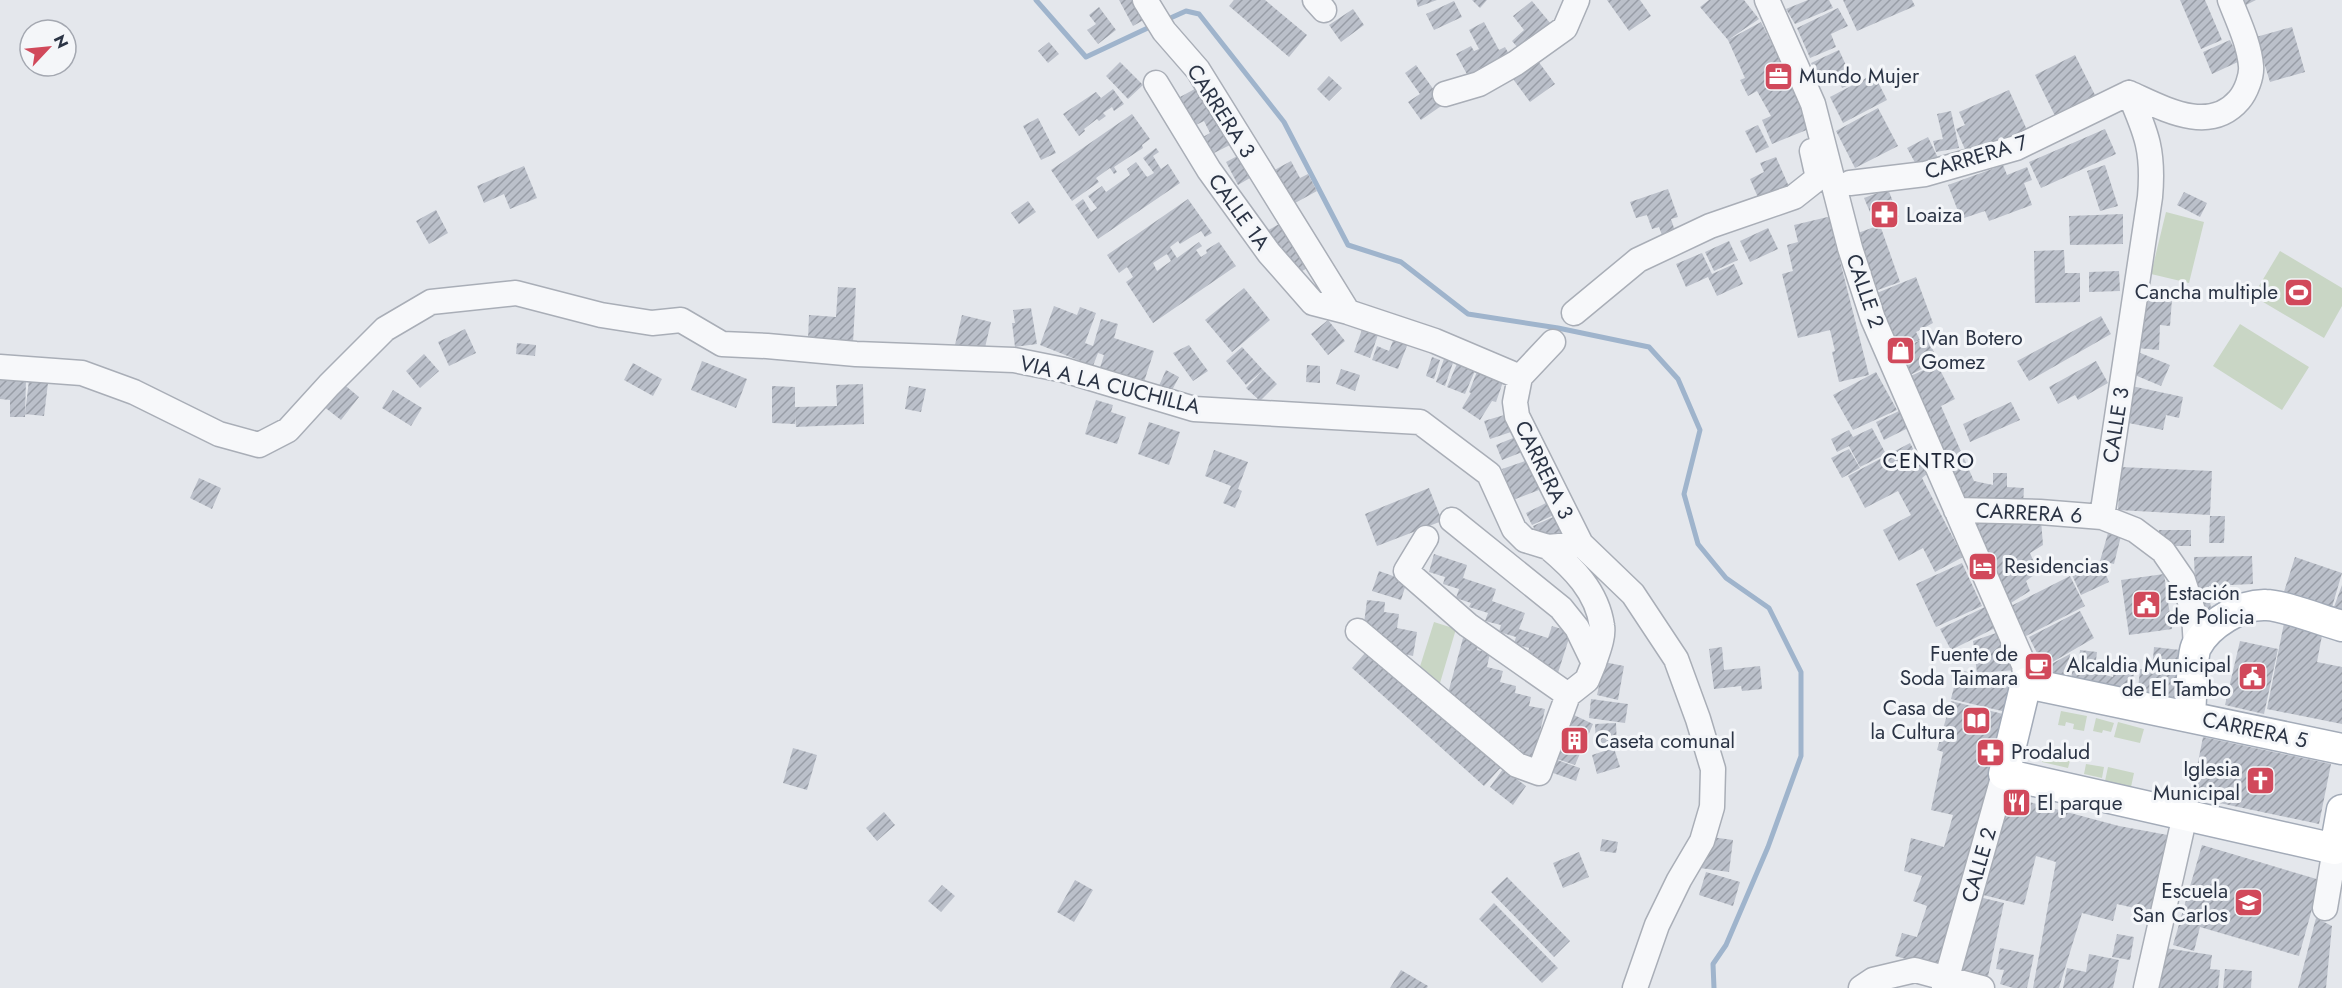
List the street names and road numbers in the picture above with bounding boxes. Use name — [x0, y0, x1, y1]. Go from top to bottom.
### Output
street label: CARRERA 3 — [1179, 58, 1263, 164]
street label: CARRERA 7 — [1921, 127, 2031, 187]
street label: CALLE 1A — [1201, 168, 1277, 257]
street label: CALLE 2 — [1838, 250, 1892, 332]
street label: VIA A LA CUCHILLA — [1017, 348, 1204, 422]
street label: CALLE 3 — [2095, 385, 2137, 465]
street label: CARRERA 3 — [1507, 416, 1581, 524]
street label: CARRERA 6 — [1975, 495, 2083, 531]
street label: CARRERA 5 — [2200, 704, 2310, 756]
street label: CALLE 2 — [1954, 824, 2004, 906]

